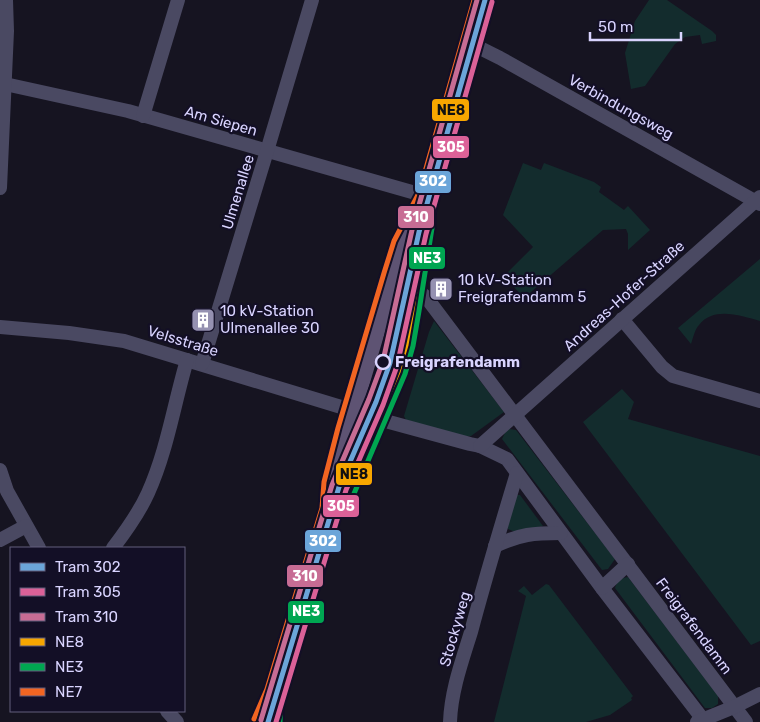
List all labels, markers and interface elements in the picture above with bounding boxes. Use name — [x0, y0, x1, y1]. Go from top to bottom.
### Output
scale bar — [590, 10, 681, 42]
text: 50 m — [598, 18, 633, 36]
street label: Verbindungsweg — [565, 71, 677, 143]
line badge: NE8 — [431, 98, 470, 122]
street label: Am Siepen — [183, 102, 259, 140]
text: NE8 — [437, 102, 465, 119]
line badge: 305 — [432, 135, 470, 159]
text: 305 — [437, 139, 465, 156]
street label: Ulmenallee — [218, 152, 258, 232]
line badge: 302 — [414, 170, 452, 194]
text: 302 — [419, 173, 447, 190]
line badge: 310 — [397, 205, 435, 229]
text: 310 — [403, 209, 429, 226]
street label: Andreas-Hofer-Straße — [560, 237, 688, 355]
line badge: NE3 — [408, 246, 446, 270]
text: NE3 — [413, 250, 441, 267]
place label: 10 kV-Station Freigrafendamm 5 — [458, 271, 587, 306]
building icon: 10 kV-Station Freigrafendamm 5 — [428, 276, 454, 302]
place label: 10 kV-Station Ulmenallee 30 — [220, 302, 320, 337]
building icon: 10 kV-Station Ulmenallee 30 — [190, 307, 216, 333]
street label: Velsstraße — [145, 322, 221, 360]
place label: Freigrafendamm — [395, 353, 520, 371]
marker: Freigrafendamm — [375, 354, 391, 370]
line badge: NE8 — [335, 462, 373, 486]
text: NE8 — [340, 466, 368, 483]
line badge: 305 — [322, 494, 360, 518]
text: 305 — [327, 498, 355, 515]
line badge: 302 — [304, 529, 342, 553]
text: 302 — [309, 533, 337, 550]
legend — [10, 547, 185, 712]
text: Tram 302 — [55, 558, 121, 576]
line badge: 310 — [286, 564, 324, 588]
text: 310 — [292, 568, 318, 585]
street label: Freigrafendamm — [652, 574, 736, 678]
text: Tram 305 — [55, 583, 121, 601]
street label: Stockyweg — [436, 589, 474, 669]
line badge: NE3 — [287, 600, 325, 624]
text: NE3 — [292, 603, 320, 620]
text: Tram 310 — [55, 608, 118, 626]
text: NE8 — [55, 633, 84, 651]
text: NE3 — [55, 658, 84, 676]
text: NE7 — [55, 683, 83, 701]

